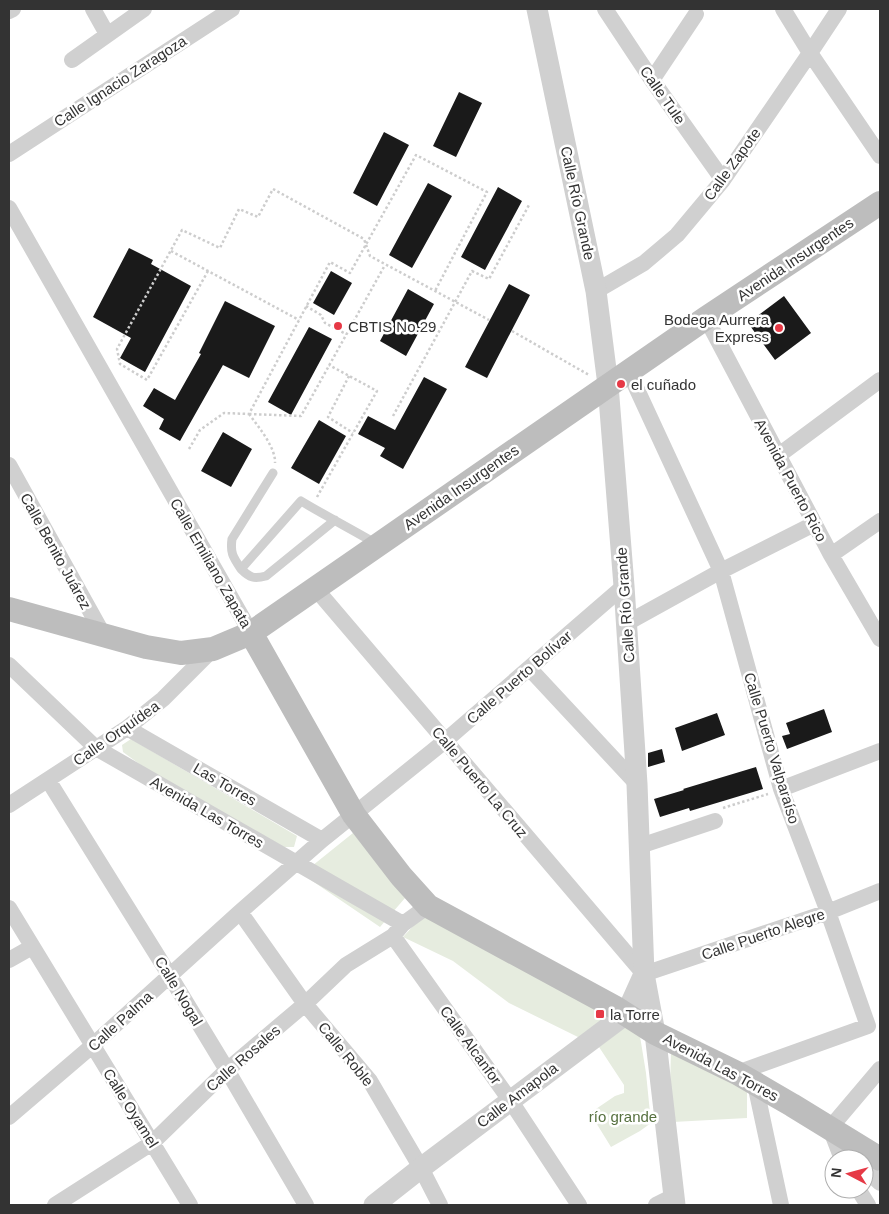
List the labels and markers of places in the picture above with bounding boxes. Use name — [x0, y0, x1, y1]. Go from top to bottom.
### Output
place label: Bodega Aurrera Express — [664, 311, 770, 345]
place label: CBTIS No.29 — [348, 318, 436, 335]
marker: CBTIS No.29 — [332, 320, 344, 332]
marker: Bodega Aurrera Express — [773, 322, 785, 334]
place label: el cuñado — [631, 376, 696, 393]
marker: el cuñado — [615, 378, 627, 390]
place label: la Torre — [610, 1006, 660, 1023]
marker: la Torre — [594, 1008, 606, 1020]

